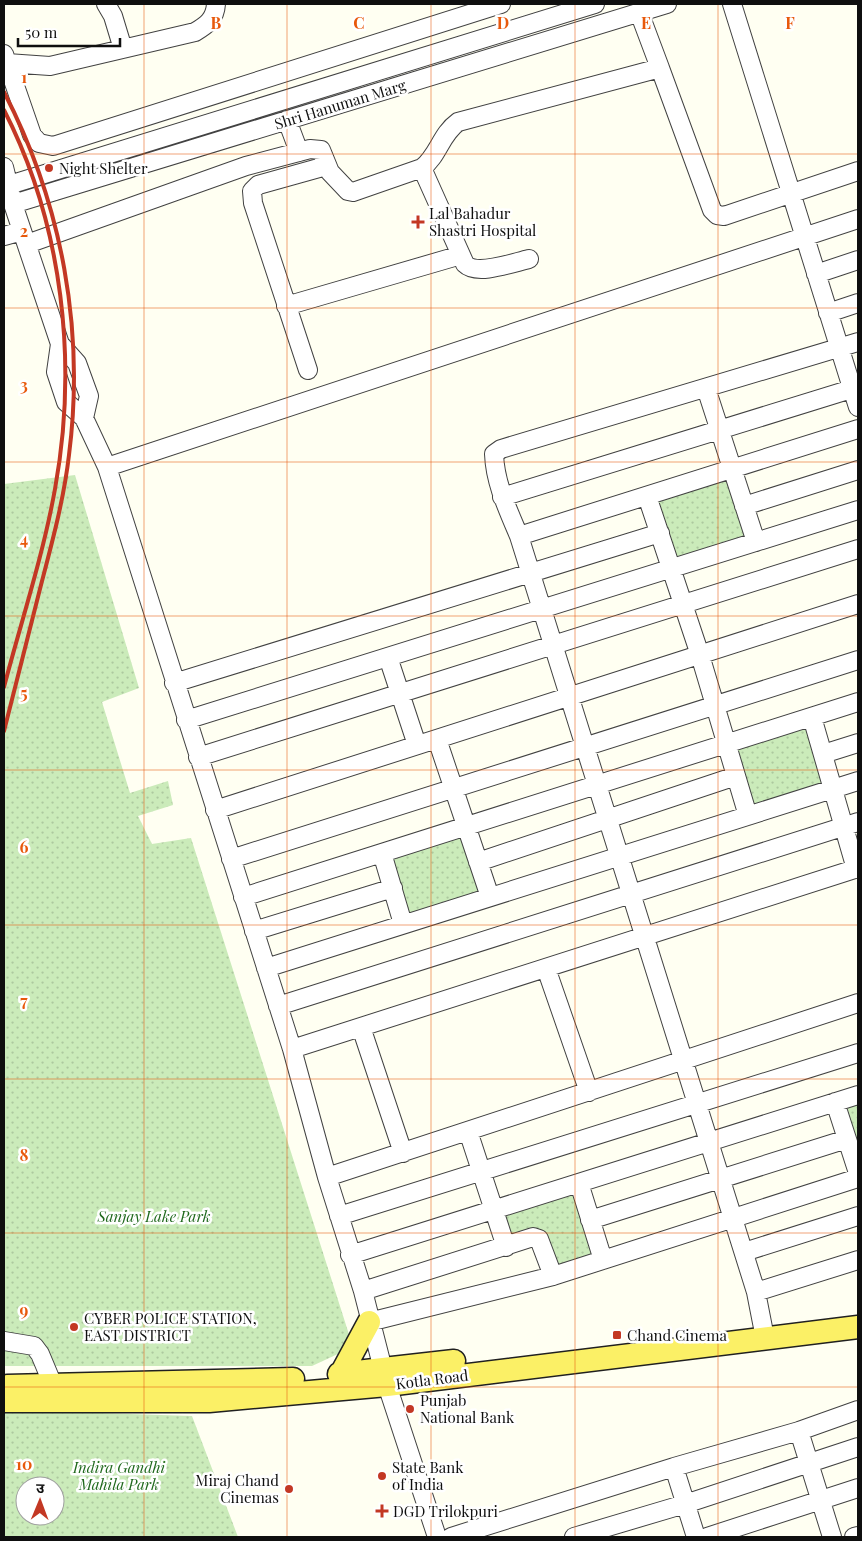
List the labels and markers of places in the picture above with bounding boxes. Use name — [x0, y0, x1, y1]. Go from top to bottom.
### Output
place label: Night Shelter — [59, 158, 148, 178]
marker: Night Shelter — [43, 162, 55, 174]
place label: Lal Bahadur Shastri Hospital — [429, 203, 536, 240]
marker: Lal Bahadur Shastri Hospital — [411, 215, 425, 229]
place label: CYBER POLICE STATION, EAST DISTRICT — [84, 1308, 257, 1345]
marker: CYBER POLICE STATION, EAST DISTRICT — [68, 1321, 80, 1333]
place label: Chand Cinema — [627, 1325, 728, 1345]
marker: Chand Cinema — [611, 1329, 623, 1341]
place label: Punjab National Bank — [420, 1390, 515, 1427]
marker: Punjab National Bank — [404, 1403, 416, 1415]
place label: State Bank of India — [392, 1457, 464, 1494]
place label: Miraj Chand Cinemas — [195, 1470, 279, 1507]
marker: State Bank of India — [376, 1470, 388, 1482]
marker: Miraj Chand Cinemas — [283, 1483, 295, 1495]
place label: DGD Trilokpuri — [393, 1501, 499, 1521]
marker: DGD Trilokpuri — [375, 1504, 389, 1518]

